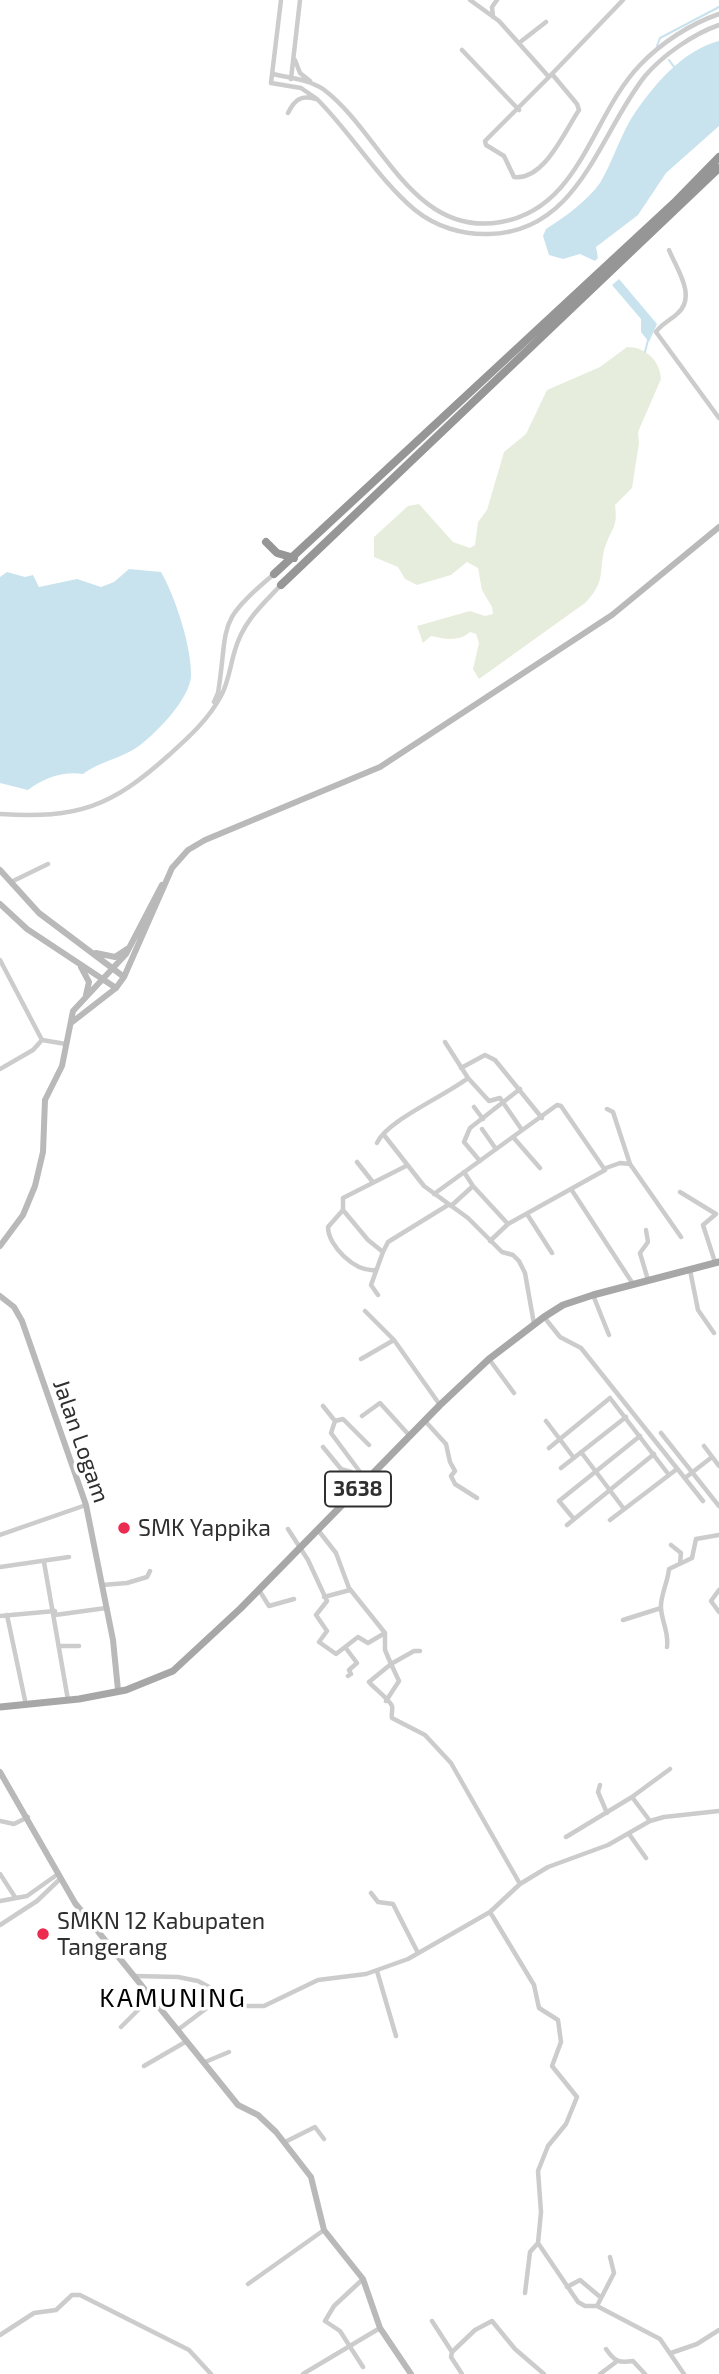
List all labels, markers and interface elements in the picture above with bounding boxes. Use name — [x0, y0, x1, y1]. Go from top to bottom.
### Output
street label: Jalan Logam — [47, 1376, 115, 1506]
road number: 3638 — [325, 1472, 391, 1506]
place label: SMK Yappika — [138, 1514, 271, 1542]
marker: SMK Yappika — [116, 1520, 132, 1536]
place label: SMKN 12 Kabupaten Tangerang — [57, 1907, 265, 1961]
marker: SMKN 12 Kabupaten Tangerang — [35, 1926, 51, 1942]
district label: KAMUNING — [100, 1982, 246, 2014]

